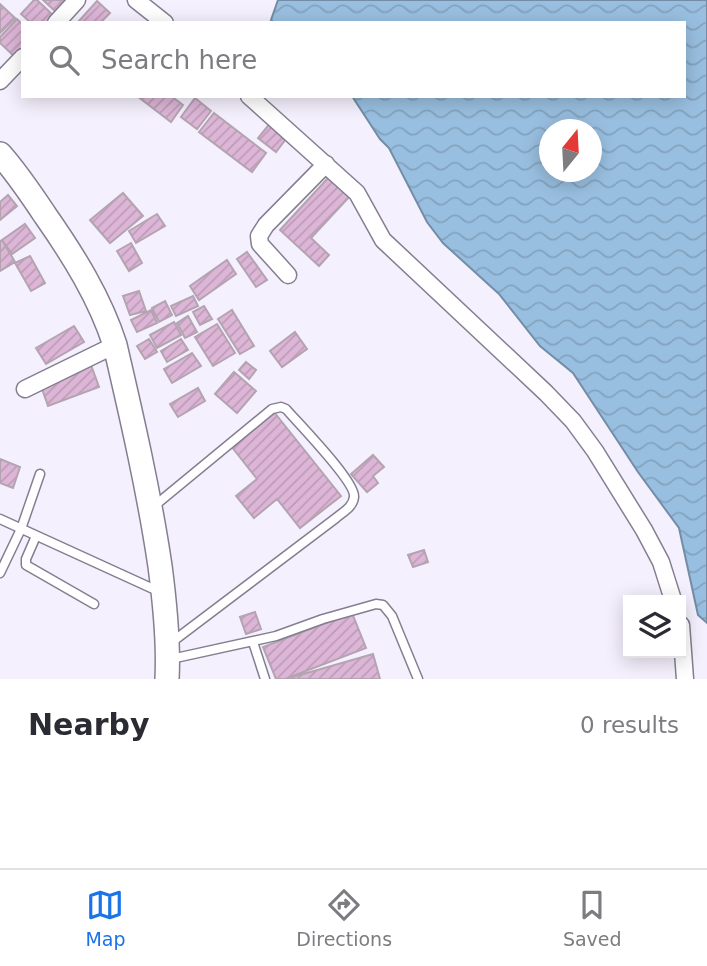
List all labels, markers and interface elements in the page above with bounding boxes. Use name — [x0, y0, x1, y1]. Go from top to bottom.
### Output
search box — [21, 21, 686, 98]
icon: search — [45, 41, 83, 79]
text: Search here — [101, 45, 257, 75]
north arrow — [539, 119, 602, 182]
map controls — [623, 595, 686, 658]
button: layers — [623, 595, 686, 658]
text: Nearby — [28, 707, 150, 742]
text: 0 results — [580, 712, 679, 738]
tab: Map — [85, 886, 126, 950]
tab: Directions — [296, 886, 392, 950]
tab: Saved — [563, 886, 622, 950]

